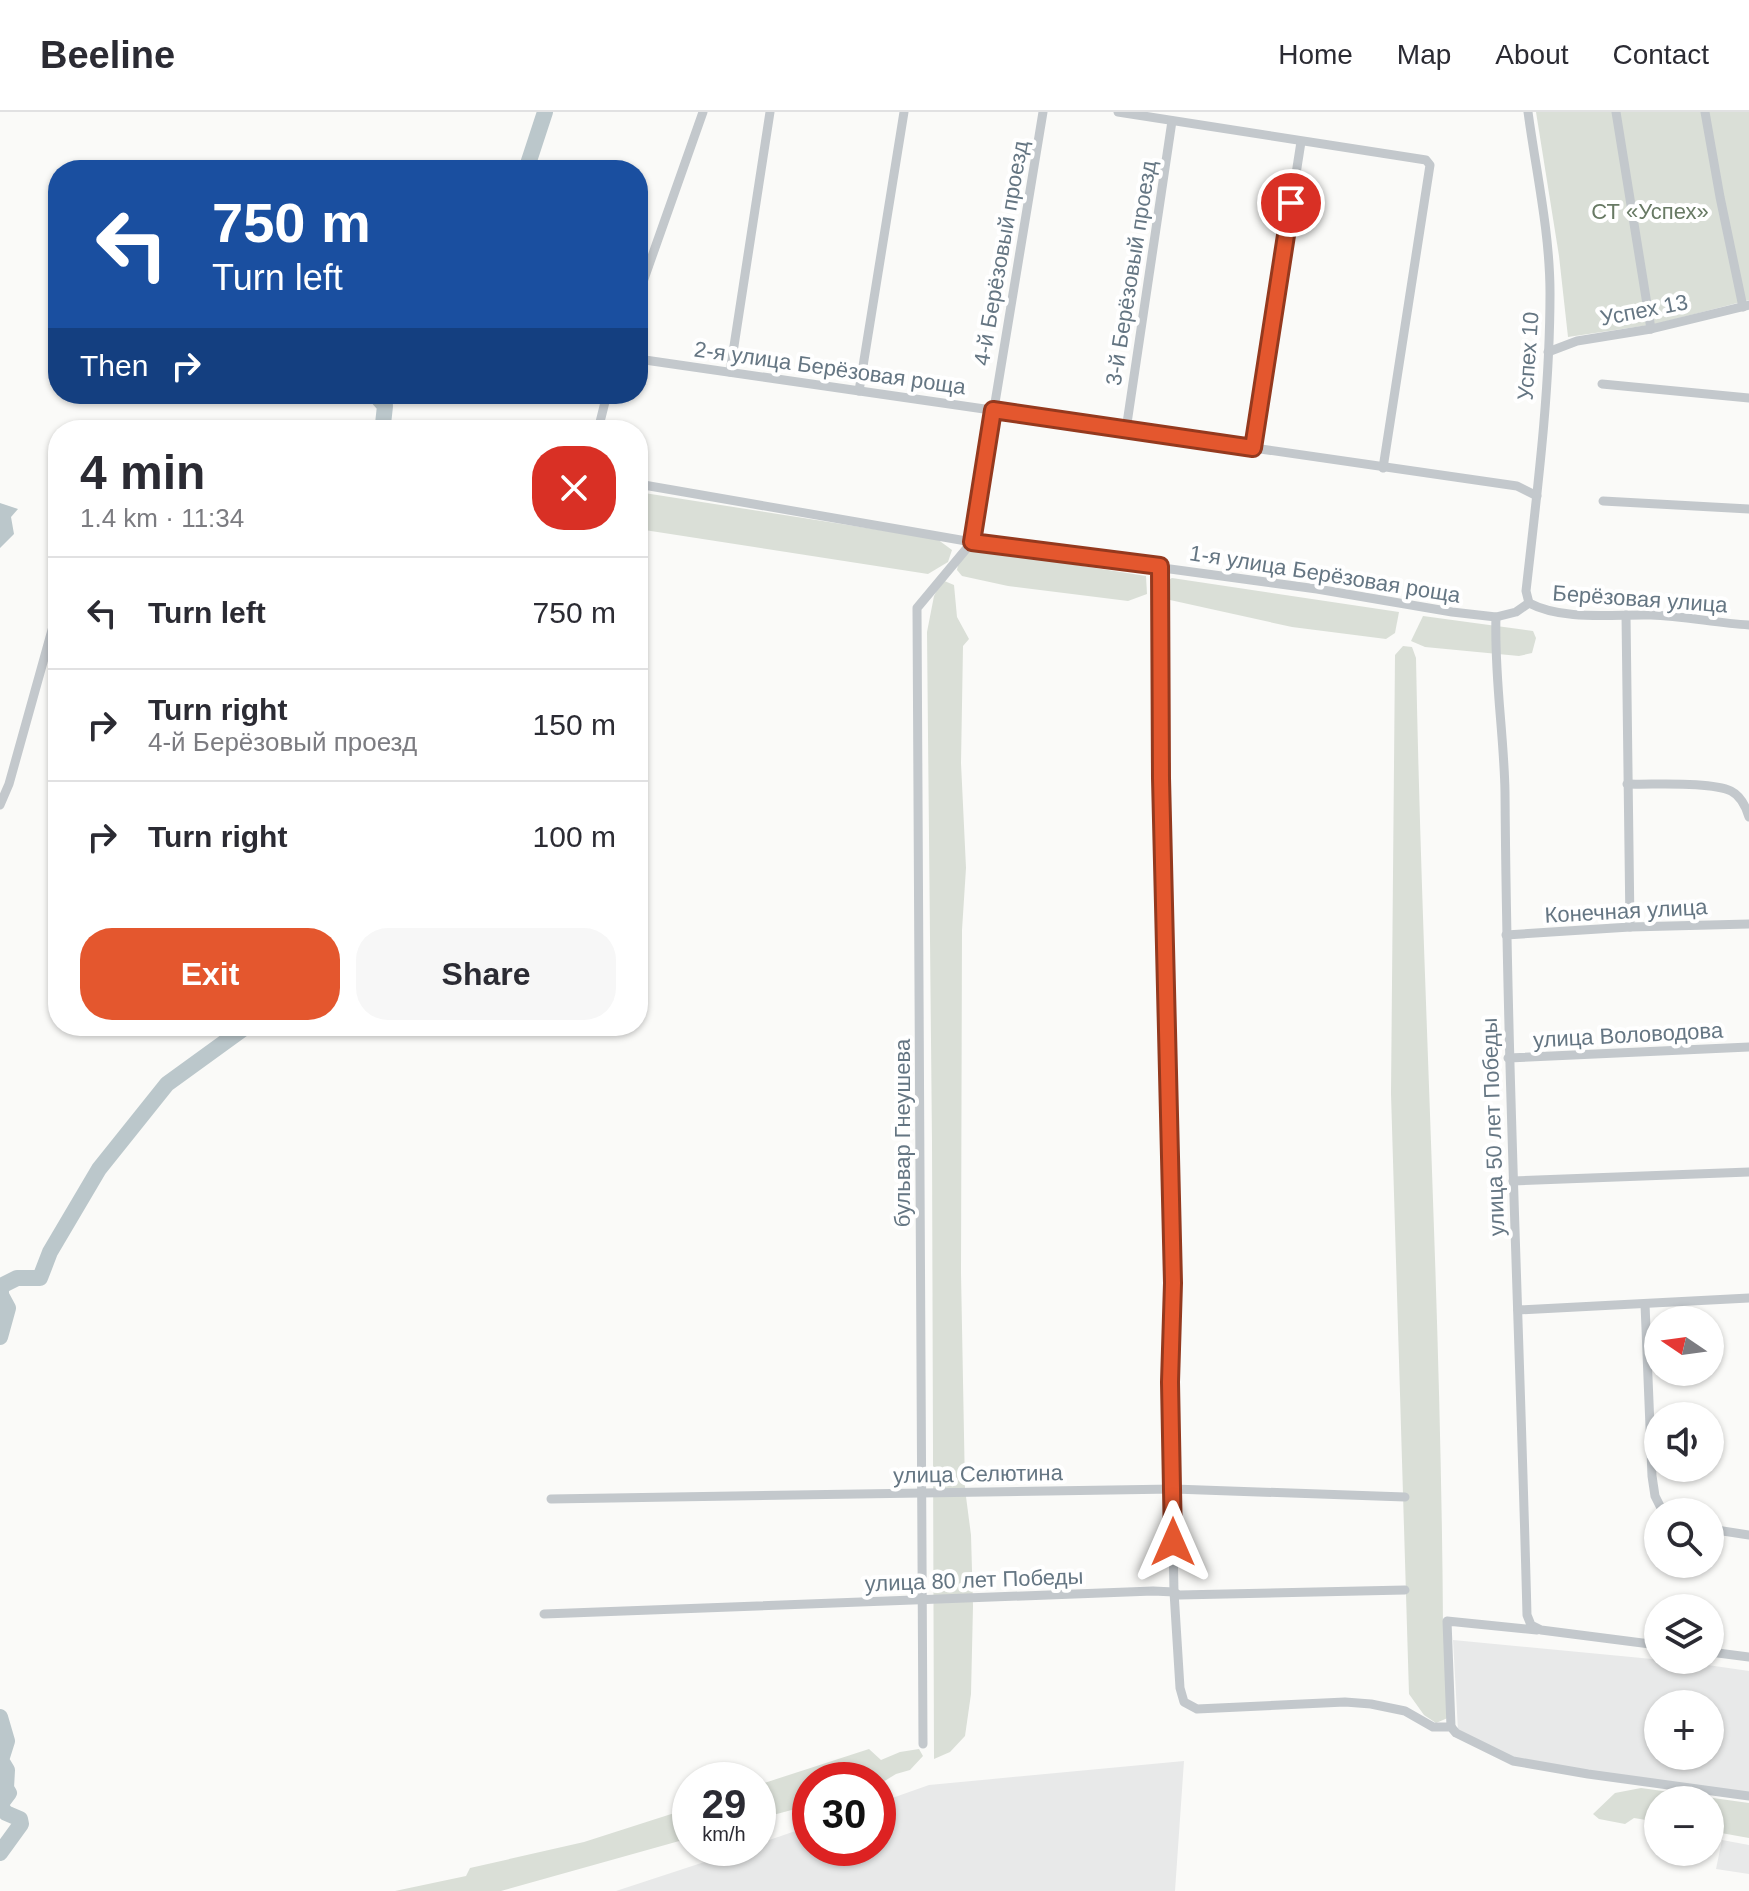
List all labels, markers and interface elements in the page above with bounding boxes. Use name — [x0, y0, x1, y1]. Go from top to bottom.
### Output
text: Beeline — [40, 34, 175, 76]
text: Home — [1278, 39, 1353, 70]
text: Map — [1397, 39, 1451, 70]
text: About — [1495, 39, 1569, 70]
text: Contact — [1613, 39, 1709, 70]
street label: 4-й Берёзовый проезд — [969, 139, 1033, 367]
street label: 3-й Берёзовый проезд — [1101, 158, 1161, 387]
pin — [1257, 169, 1325, 237]
icon: arrive — [1269, 181, 1313, 225]
text: 750 m — [212, 191, 371, 254]
icon: left — [80, 192, 184, 296]
park label: СТ «Успех» — [1591, 199, 1709, 224]
text: Turn left — [212, 257, 343, 298]
street label: Успех 13 — [1598, 289, 1690, 331]
street label: Успех 10 — [1512, 311, 1544, 401]
street label: 2-я улица Берёзовая роща — [693, 337, 968, 400]
icon: right — [164, 344, 208, 388]
text: Then — [80, 349, 148, 382]
text: 4 min — [80, 446, 205, 499]
button: close — [532, 446, 616, 530]
text: 1.4 km · 11:34 — [80, 503, 244, 533]
street label: 1-я улица Берёзовая роща — [1188, 540, 1463, 608]
street label: Берёзовая улица — [1552, 580, 1729, 618]
icon: left — [80, 591, 124, 635]
text: Turn left — [148, 596, 266, 629]
text: 750 m — [533, 596, 616, 629]
text: Turn right — [148, 693, 287, 726]
icon: right — [80, 703, 124, 747]
text: 150 m — [533, 708, 616, 741]
text: 4-й Берёзовый проезд — [148, 727, 417, 757]
icon: right — [80, 815, 124, 859]
text: Turn right — [148, 820, 287, 853]
text: 100 m — [533, 820, 616, 853]
street label: Конечная улица — [1544, 894, 1709, 928]
button: Exit — [80, 928, 340, 1020]
button: Share — [356, 928, 616, 1020]
street label: улица 50 лет Победы — [1477, 1017, 1509, 1237]
street label: улица Воловодова — [1532, 1017, 1724, 1052]
street label: бульвар Гнеушева — [890, 1038, 915, 1227]
north arrow — [1644, 1306, 1724, 1386]
map controls — [1644, 1306, 1724, 1866]
button: sound — [1644, 1402, 1724, 1482]
street label: улица Селютина — [893, 1460, 1064, 1488]
button: search — [1644, 1498, 1724, 1578]
position arrow — [1131, 1500, 1215, 1584]
street label: улица 80 лет Победы — [864, 1564, 1084, 1596]
button: layers — [1644, 1594, 1724, 1674]
button: + — [1644, 1690, 1724, 1770]
speed limit sign: 30 — [792, 1762, 896, 1866]
text: 29 — [702, 1782, 746, 1826]
button: − — [1644, 1786, 1724, 1866]
text: km/h — [702, 1823, 746, 1845]

